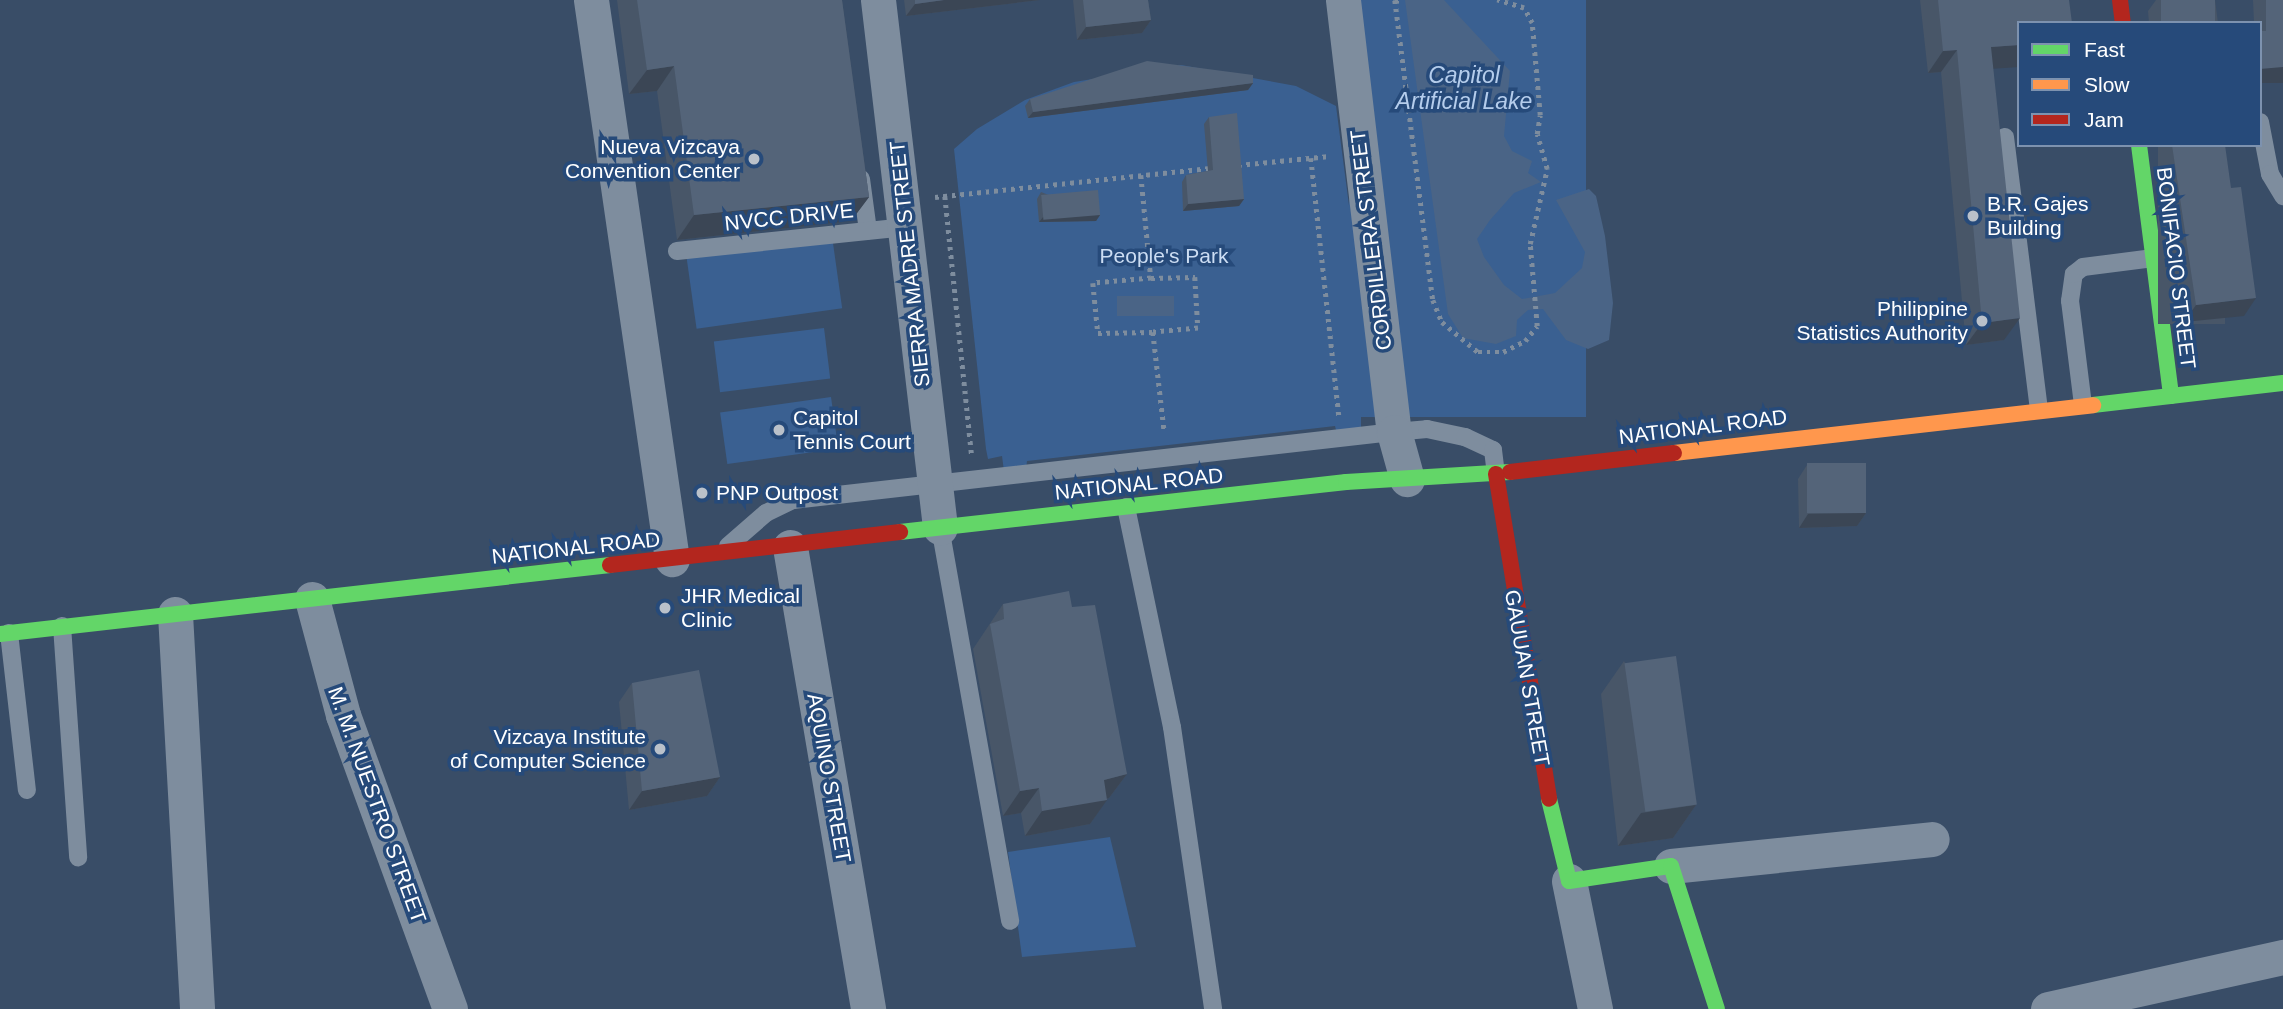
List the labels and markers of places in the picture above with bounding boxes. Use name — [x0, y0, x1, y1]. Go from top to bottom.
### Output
place label: Nueva Vizcaya Convention Center — [565, 134, 740, 184]
marker: Nueva Vizcaya Convention Center — [746, 151, 762, 167]
place label: B.R. Gajes Building — [1987, 191, 2089, 241]
marker: B.R. Gajes Building — [1965, 208, 1981, 224]
place label: Philippine Statistics Authority — [1795, 296, 1968, 346]
marker: Philippine Statistics Authority — [1974, 313, 1990, 329]
place label: Capitol Tennis Court — [793, 405, 911, 455]
marker: Capitol Tennis Court — [771, 422, 787, 438]
place label: PNP Outpost — [716, 480, 839, 506]
marker: PNP Outpost — [694, 485, 710, 501]
place label: JHR Medical Clinic — [681, 583, 800, 633]
marker: JHR Medical Clinic — [655, 598, 675, 618]
place label: Vizcaya Institute of Computer Science — [450, 724, 646, 774]
marker: Vizcaya Institute of Computer Science — [652, 741, 668, 757]

